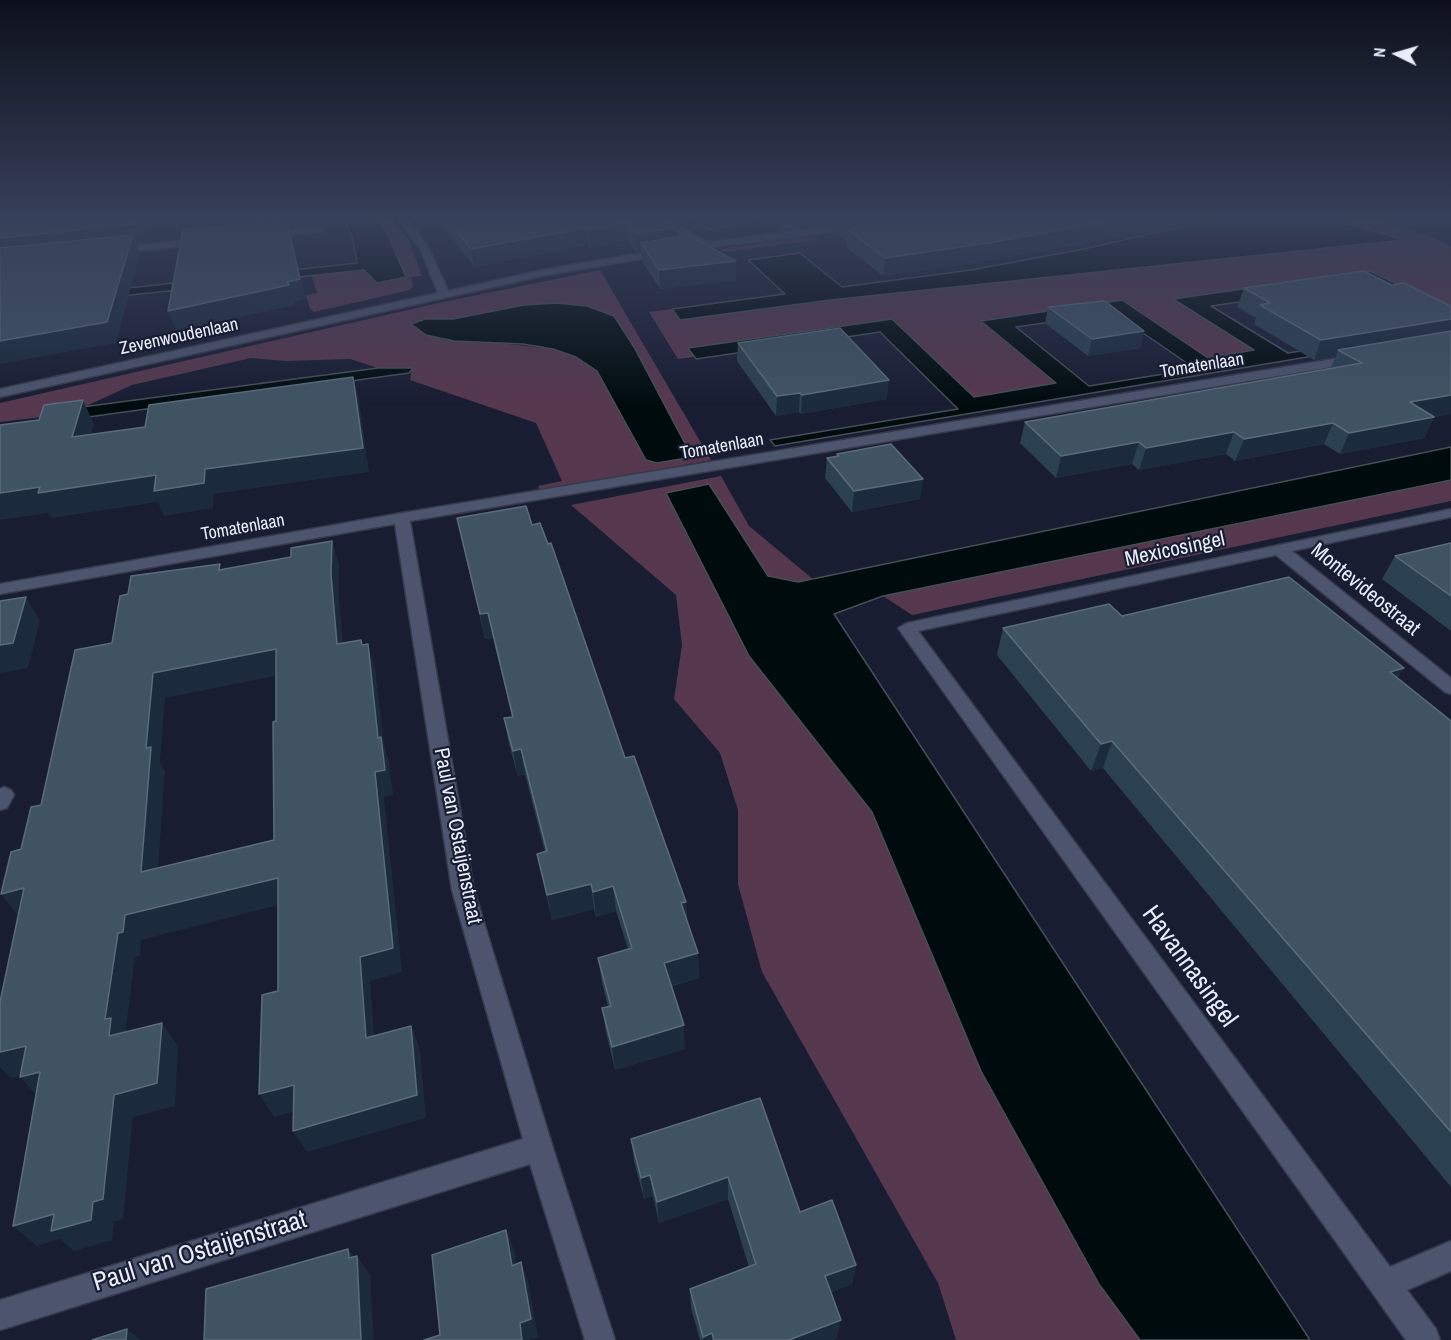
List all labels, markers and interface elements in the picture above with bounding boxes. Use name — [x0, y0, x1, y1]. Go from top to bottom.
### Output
north arrow — [1367, 24, 1427, 84]
text: N — [1368, 47, 1390, 58]
street label: Zevenwoudenlaan — [118, 314, 240, 360]
street label: Tomatenlaan — [1159, 349, 1245, 383]
street label: Tomatenlaan — [679, 429, 765, 465]
street label: Tomatenlaan — [200, 510, 286, 546]
street label: Mexicosingel — [1123, 527, 1227, 573]
street label: Montevideostraat — [1305, 538, 1425, 642]
street label: Paul van Ostaijenstraat — [428, 746, 486, 926]
street label: Havannasingel — [1135, 900, 1243, 1034]
street label: Paul van Ostaijenstraat — [89, 1205, 311, 1299]

